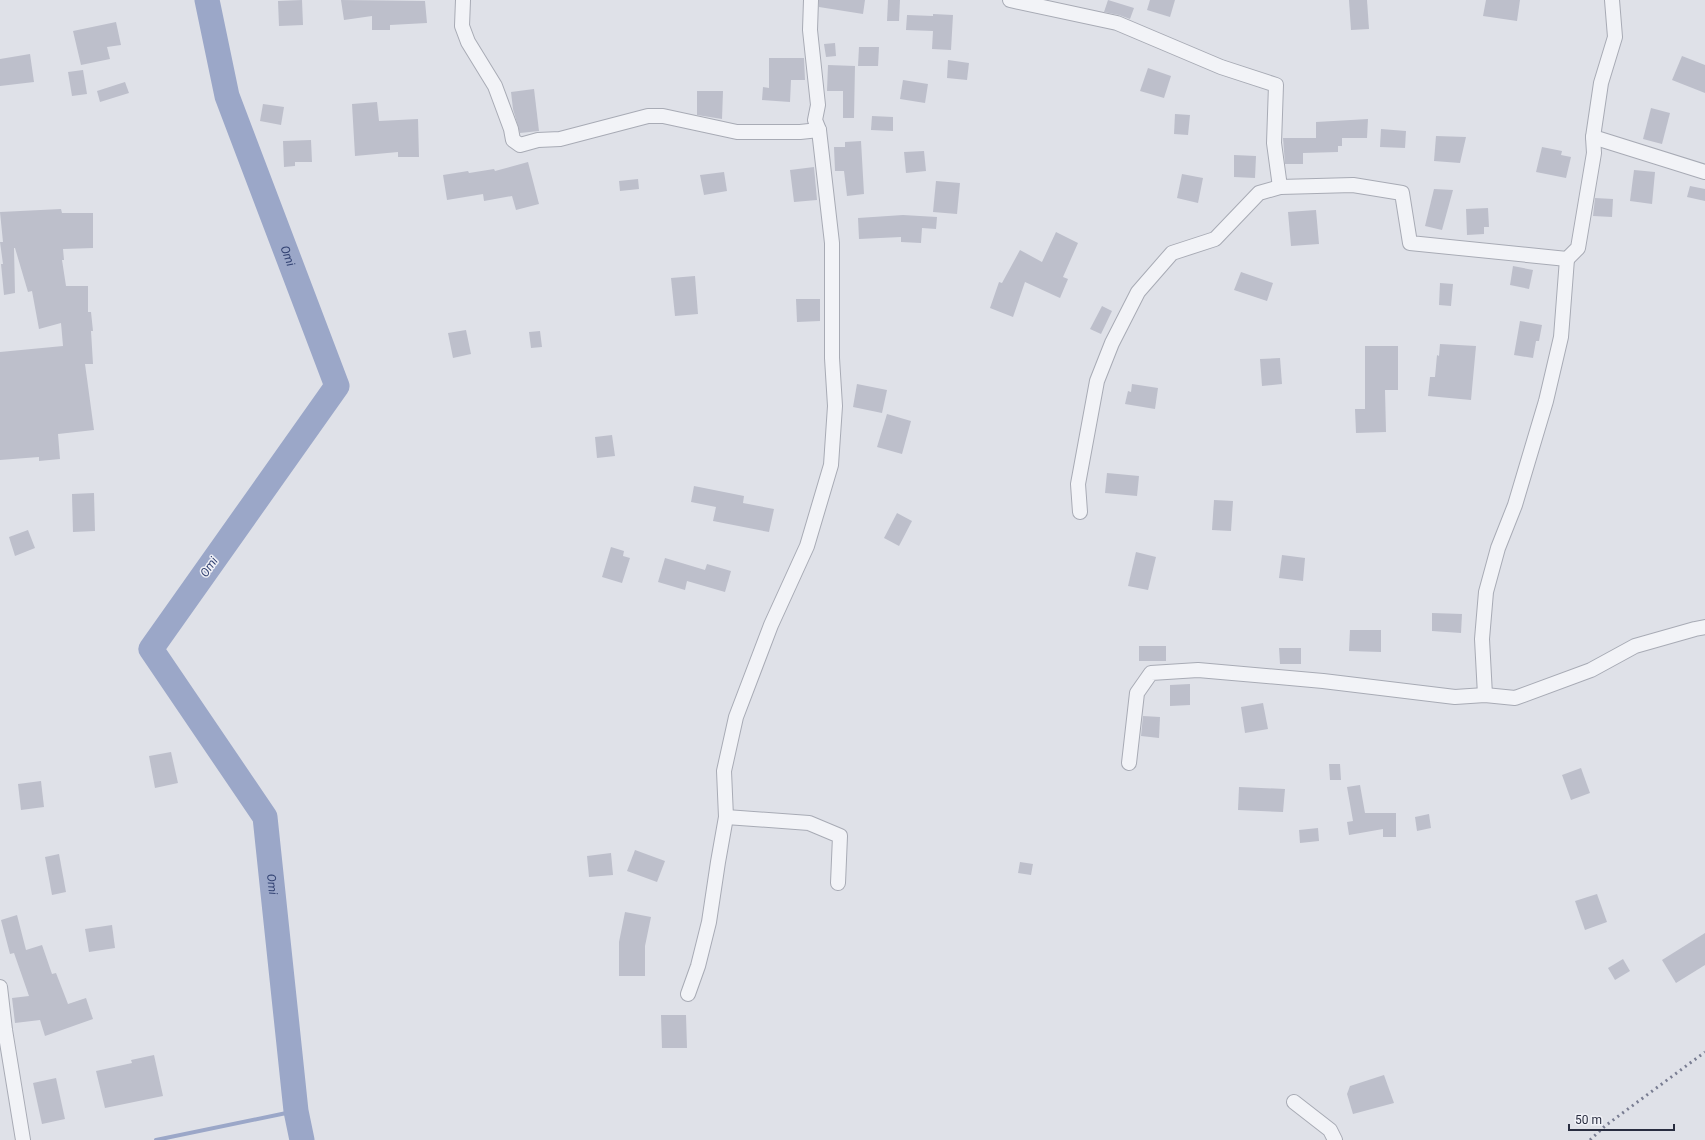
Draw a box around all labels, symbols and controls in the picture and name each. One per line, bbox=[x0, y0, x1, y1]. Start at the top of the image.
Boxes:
water label: Omi bbox=[277, 243, 298, 268]
water label: Omi bbox=[197, 554, 221, 580]
water label: Omi bbox=[264, 873, 280, 896]
scale bar bbox=[1569, 1106, 1674, 1132]
text: 50 m bbox=[1575, 1113, 1602, 1127]

